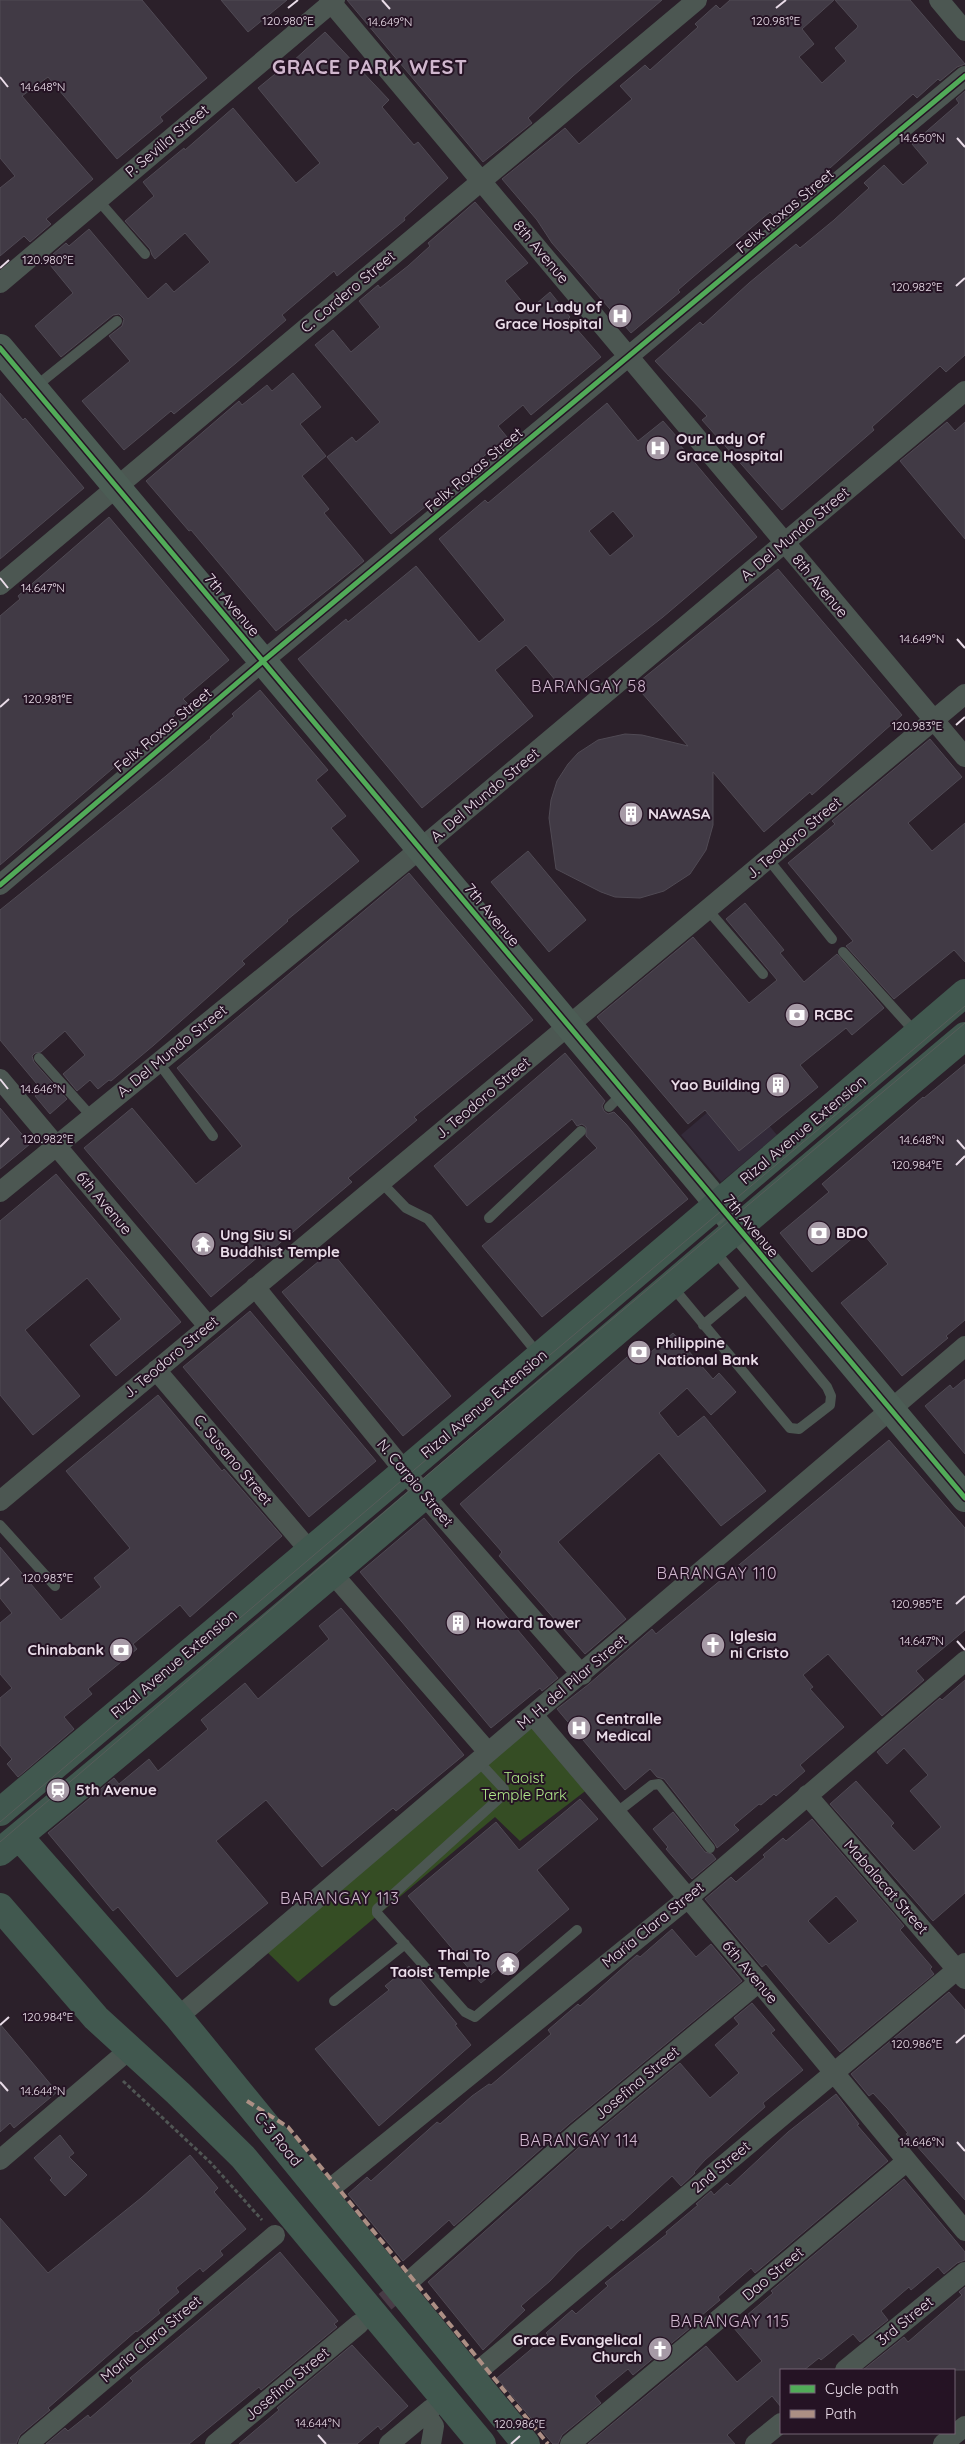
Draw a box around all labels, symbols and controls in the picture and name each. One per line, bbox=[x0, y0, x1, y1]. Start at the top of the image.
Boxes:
text: 120.980°E bbox=[262, 13, 314, 28]
text: 120.981°E bbox=[752, 13, 801, 28]
text: 14.649°N bbox=[368, 14, 412, 29]
district label: GRACE PARK WEST bbox=[272, 54, 468, 79]
text: 14.648°N bbox=[21, 79, 65, 94]
street label: P. Sevilla Street bbox=[121, 100, 212, 181]
text: 14.650°N bbox=[899, 130, 945, 145]
street label: Felix Roxas Street bbox=[732, 164, 838, 257]
street label: 8th Avenue bbox=[509, 216, 573, 287]
street label: C. Cordero Street bbox=[296, 246, 399, 337]
text: 120.980°E bbox=[22, 252, 74, 267]
text: 120.982°E bbox=[891, 279, 943, 294]
place label: Our Lady of Grace Hospital bbox=[495, 297, 602, 333]
hospital icon: Our Lady of Grace Hospital bbox=[607, 303, 633, 329]
street label: Felix Roxas Street bbox=[421, 423, 527, 516]
place label: Our Lady Of Grace Hospital bbox=[676, 429, 783, 465]
hospital icon: Our Lady Of Grace Hospital bbox=[645, 435, 671, 461]
street label: A. Del Mundo Street bbox=[736, 483, 853, 585]
street label: 8th Avenue bbox=[788, 550, 852, 621]
street label: 7th Avenue bbox=[200, 569, 264, 640]
text: 14.647°N bbox=[21, 580, 65, 595]
text: 14.649°N bbox=[900, 631, 944, 646]
district label: BARANGAY 58 bbox=[531, 676, 647, 696]
street label: Felix Roxas Street bbox=[110, 683, 216, 776]
text: 120.981°E bbox=[24, 691, 73, 706]
text: 120.983°E bbox=[892, 718, 943, 733]
street label: A. Del Mundo Street bbox=[426, 744, 543, 846]
street label: J. Teodoro Street bbox=[742, 792, 845, 883]
building icon: NAWASA bbox=[618, 801, 644, 827]
place label: NAWASA bbox=[648, 804, 711, 823]
street label: 7th Avenue bbox=[460, 879, 524, 950]
street label: A. Del Mundo Street bbox=[113, 1000, 231, 1101]
bank icon: RCBC bbox=[784, 1002, 810, 1028]
place label: RCBC bbox=[814, 1005, 853, 1024]
street label: J. Teodoro Street bbox=[431, 1052, 534, 1143]
street label: Rizal Avenue Extension bbox=[736, 1071, 870, 1188]
building icon: Yao Building bbox=[765, 1072, 791, 1098]
place label: Yao Building bbox=[671, 1075, 760, 1094]
text: 14.646°N bbox=[21, 1081, 65, 1096]
text: 120.982°E bbox=[22, 1131, 74, 1146]
text: 14.648°N bbox=[900, 1132, 944, 1147]
text: 120.984°E bbox=[892, 1157, 943, 1172]
street label: 6th Avenue bbox=[72, 1167, 136, 1238]
street label: 7th Avenue bbox=[719, 1190, 783, 1261]
bank icon: BDO bbox=[806, 1220, 832, 1246]
place label: BDO bbox=[836, 1223, 868, 1242]
place label: Ung Siu Si Buddhist Temple bbox=[220, 1225, 340, 1261]
temple icon: Ung Siu Si Buddhist Temple bbox=[190, 1231, 216, 1257]
street label: J. Teodoro Street bbox=[119, 1311, 222, 1402]
place label: Philippine National Bank bbox=[656, 1333, 759, 1369]
bank icon: Philippine National Bank bbox=[626, 1339, 652, 1365]
street label: Rizal Avenue Extension bbox=[417, 1345, 551, 1462]
street label: C. Susano Street bbox=[190, 1410, 277, 1509]
street label: N. Carpio Street bbox=[373, 1435, 458, 1530]
district label: BARANGAY 110 bbox=[657, 1563, 777, 1583]
text: 120.983°E bbox=[23, 1570, 74, 1585]
text: 120.985°E bbox=[892, 1596, 943, 1611]
street label: Rizal Avenue Extension bbox=[107, 1605, 241, 1722]
building icon: Howard Tower bbox=[445, 1610, 471, 1636]
place label: Howard Tower bbox=[476, 1613, 581, 1632]
place label: Iglesia ni Cristo bbox=[730, 1626, 789, 1662]
street label: M. H. del Pilar Street bbox=[513, 1630, 630, 1733]
church icon: Iglesia ni Cristo bbox=[700, 1632, 726, 1658]
text: 14.647°N bbox=[900, 1633, 944, 1648]
bank icon: Chinabank bbox=[108, 1637, 134, 1663]
place label: Chinabank bbox=[28, 1640, 104, 1659]
place label: Centralle Medical bbox=[596, 1709, 662, 1745]
hospital icon: Centralle Medical bbox=[566, 1715, 592, 1741]
park label: Taoist Temple Park bbox=[481, 1768, 567, 1804]
station icon: 5th Avenue bbox=[45, 1777, 71, 1803]
place label: 5th Avenue bbox=[76, 1780, 157, 1799]
street label: Mabalacat Street bbox=[840, 1835, 933, 1938]
street label: Maria Clara Street bbox=[598, 1878, 708, 1972]
district label: BARANGAY 113 bbox=[280, 1888, 400, 1908]
street label: 6th Avenue bbox=[718, 1936, 782, 2007]
place label: Thai To Taoist Temple bbox=[390, 1945, 490, 1981]
temple icon: Thai To Taoist Temple bbox=[495, 1951, 521, 1977]
text: 120.984°E bbox=[23, 2009, 74, 2024]
text: 120.986°E bbox=[892, 2036, 943, 2051]
street label: Josefina Street bbox=[591, 2042, 683, 2124]
text: 14.644°N bbox=[21, 2083, 65, 2098]
street label: C-3 Road bbox=[251, 2108, 306, 2170]
district label: BARANGAY 114 bbox=[519, 2130, 639, 2150]
text: 14.646°N bbox=[900, 2134, 944, 2149]
street label: 2nd Street bbox=[687, 2136, 754, 2197]
street label: Dao Street bbox=[738, 2243, 807, 2305]
street label: Maria Clara Street bbox=[96, 2291, 205, 2386]
street label: 3rd Street bbox=[872, 2292, 937, 2349]
district label: BARANGAY 115 bbox=[670, 2311, 790, 2331]
place label: Grace Evangelical Church bbox=[513, 2330, 642, 2366]
church icon: Grace Evangelical Church bbox=[647, 2336, 673, 2362]
street label: Josefina Street bbox=[241, 2343, 333, 2425]
legend bbox=[780, 2369, 955, 2434]
text: Cycle path bbox=[825, 2379, 899, 2398]
text: Path bbox=[825, 2404, 857, 2423]
text: 14.644°N bbox=[296, 2415, 340, 2430]
text: 120.986°E bbox=[495, 2416, 546, 2431]

